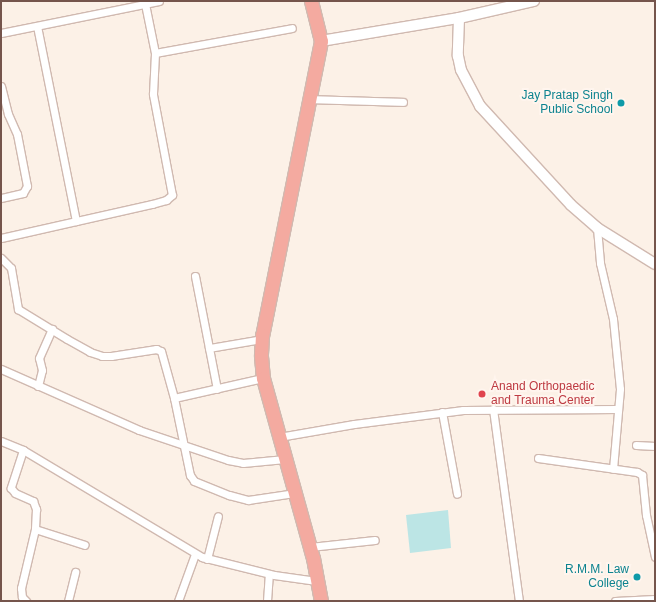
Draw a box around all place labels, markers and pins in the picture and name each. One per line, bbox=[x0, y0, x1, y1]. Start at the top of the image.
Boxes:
place label: Jay Pratap Singh Public School bbox=[522, 89, 613, 117]
marker: Jay Pratap Singh Public School bbox=[616, 98, 626, 108]
place label: Anand Orthopaedic and Trauma Center bbox=[491, 380, 595, 408]
marker: Anand Orthopaedic and Trauma Center bbox=[476, 388, 488, 400]
place label: R.M.M. Law College bbox=[565, 563, 629, 591]
marker: R.M.M. Law College bbox=[632, 572, 642, 582]

